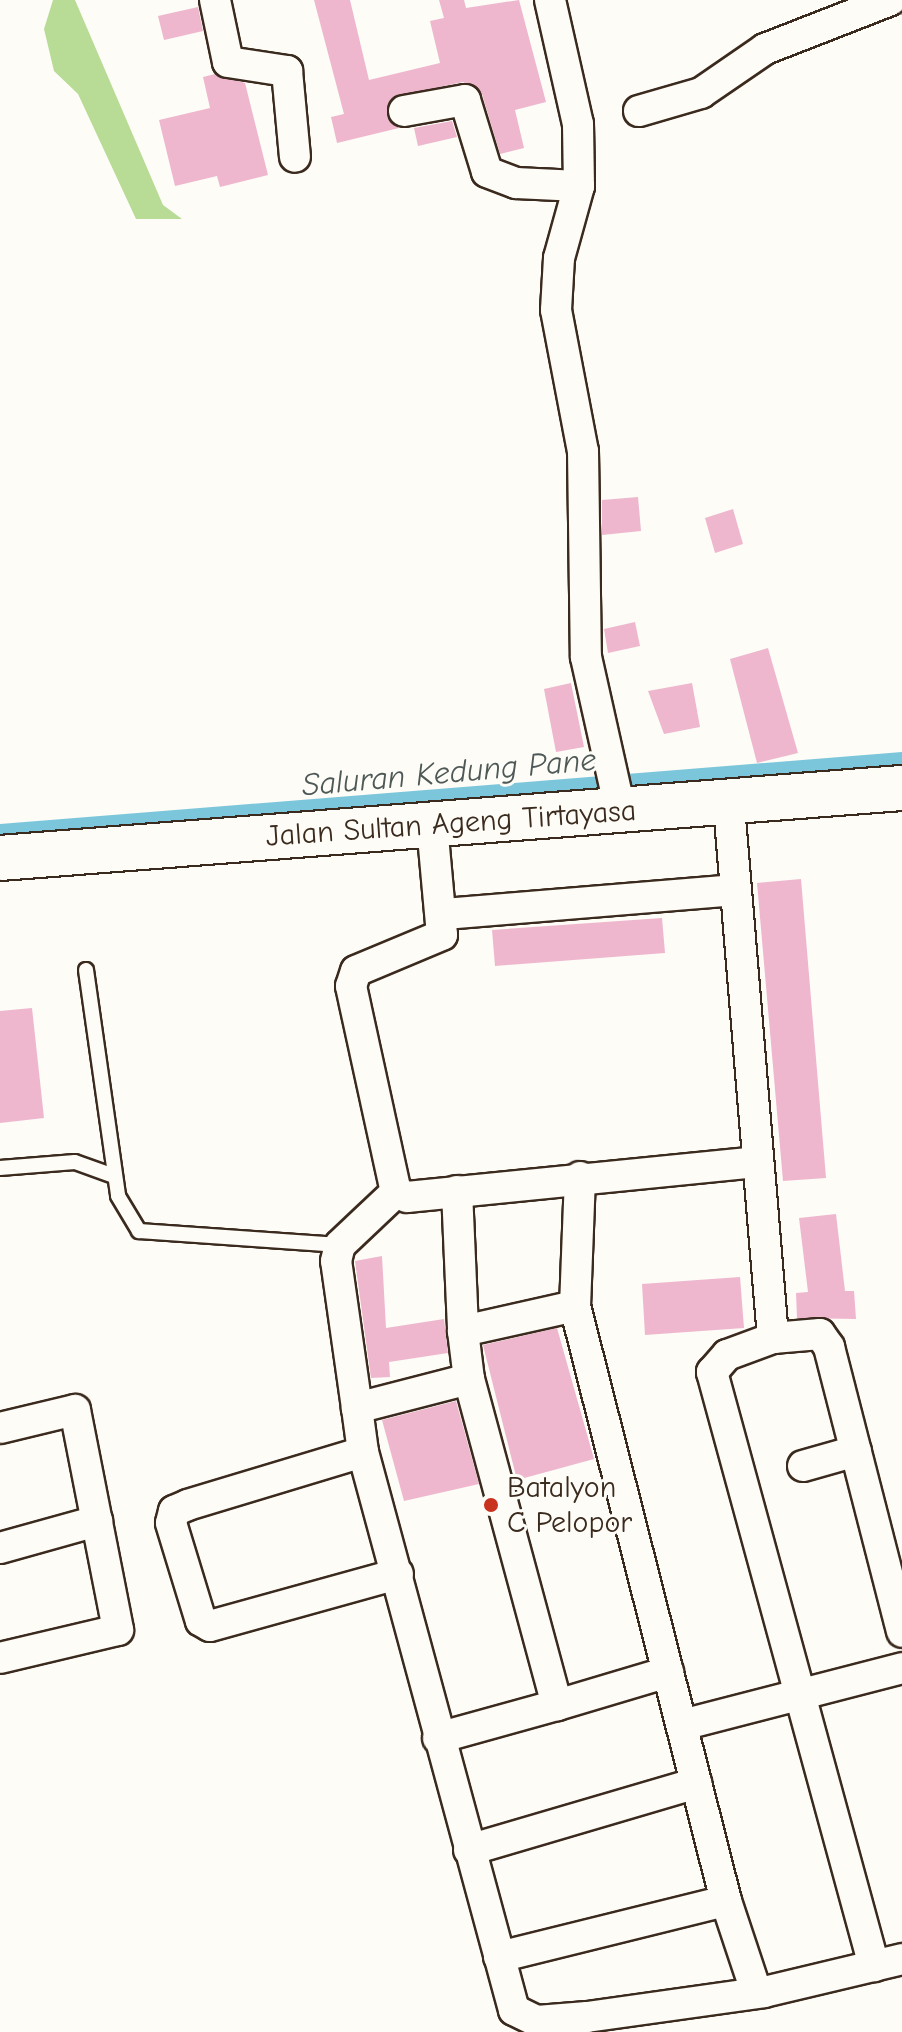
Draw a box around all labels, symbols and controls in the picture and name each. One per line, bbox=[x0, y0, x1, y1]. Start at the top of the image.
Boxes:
water label: Saluran Kedung Pane bbox=[300, 741, 598, 805]
street label: Jalan Sultan Ageng Tirtayasa bbox=[265, 793, 637, 855]
place label: Batalyon C Pelopor bbox=[507, 1470, 632, 1540]
marker: Batalyon C Pelopor bbox=[482, 1496, 500, 1514]

